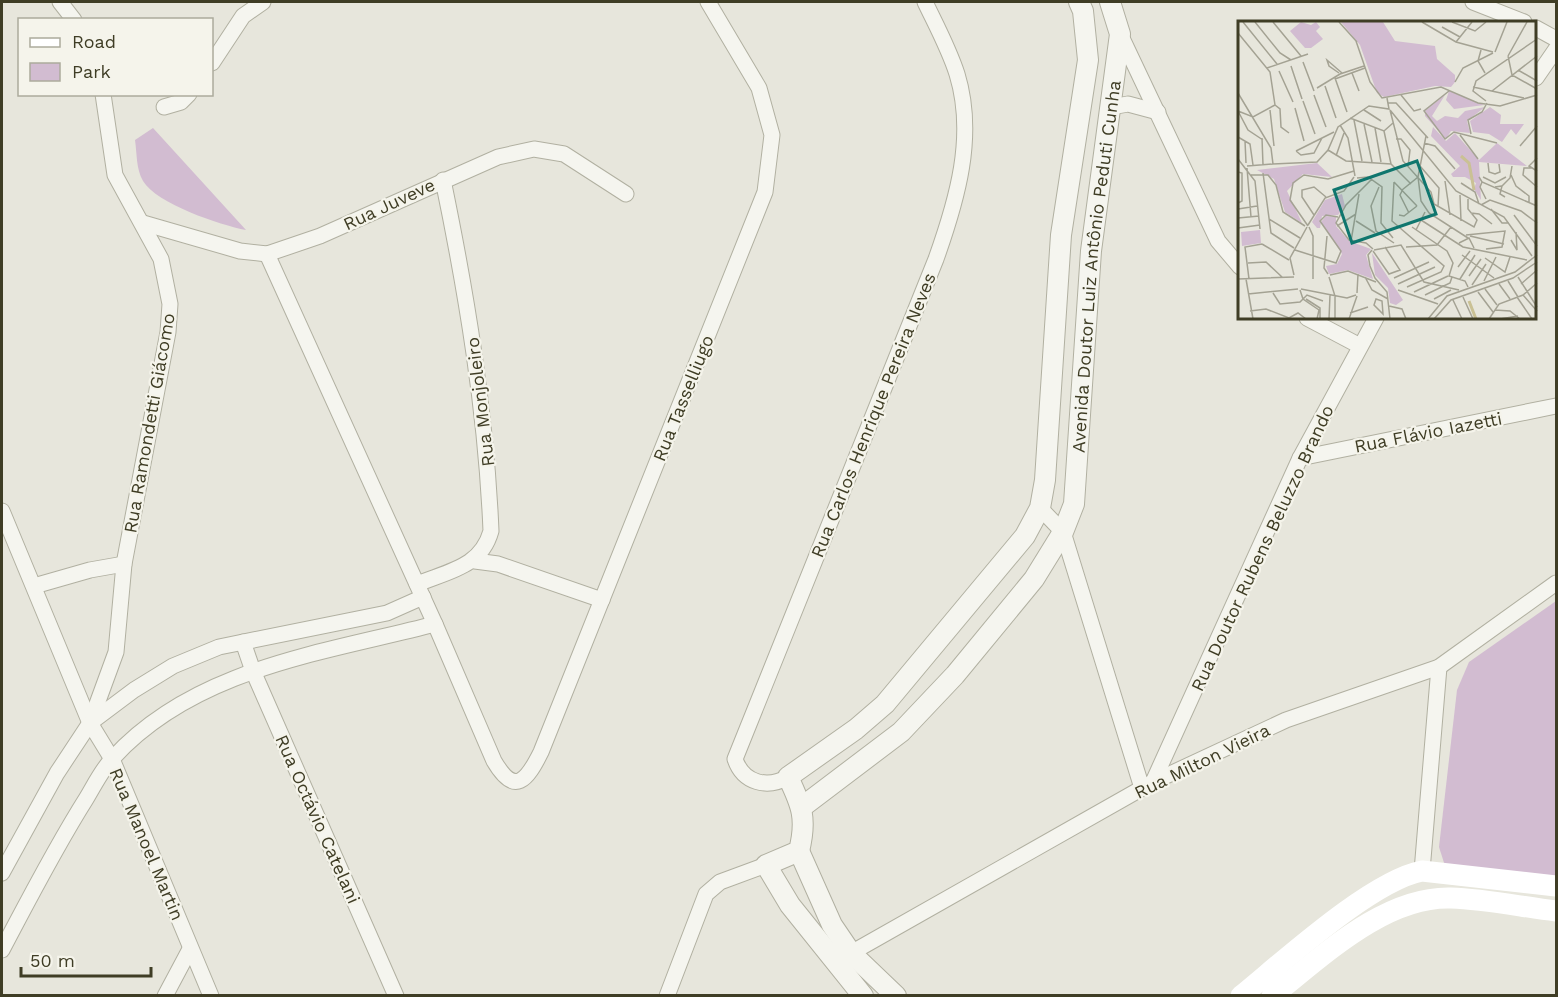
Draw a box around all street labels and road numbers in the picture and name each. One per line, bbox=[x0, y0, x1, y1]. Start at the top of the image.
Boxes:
street label: Avenida Doutor Luiz Antônio Peduti Cunha bbox=[1067, 79, 1124, 453]
street label: Rua Juveve bbox=[340, 174, 438, 234]
street label: Rua Carlos Henrique Pereira Neves bbox=[806, 270, 940, 560]
street label: Rua Ramondetti Giácomo bbox=[119, 311, 179, 535]
street label: Rua Tasselliugo bbox=[648, 332, 718, 464]
street label: Rua Monjoleiro bbox=[462, 336, 498, 468]
street label: Rua Doutor Rubens Beluzzo Brando bbox=[1186, 402, 1338, 694]
street label: Rua Flávio Iazetti bbox=[1352, 407, 1504, 457]
street label: Rua Milton Vieira bbox=[1131, 719, 1273, 803]
street label: Rua Octávio Catelani bbox=[271, 731, 365, 907]
street label: Rua Manoel Martin bbox=[105, 765, 189, 923]

